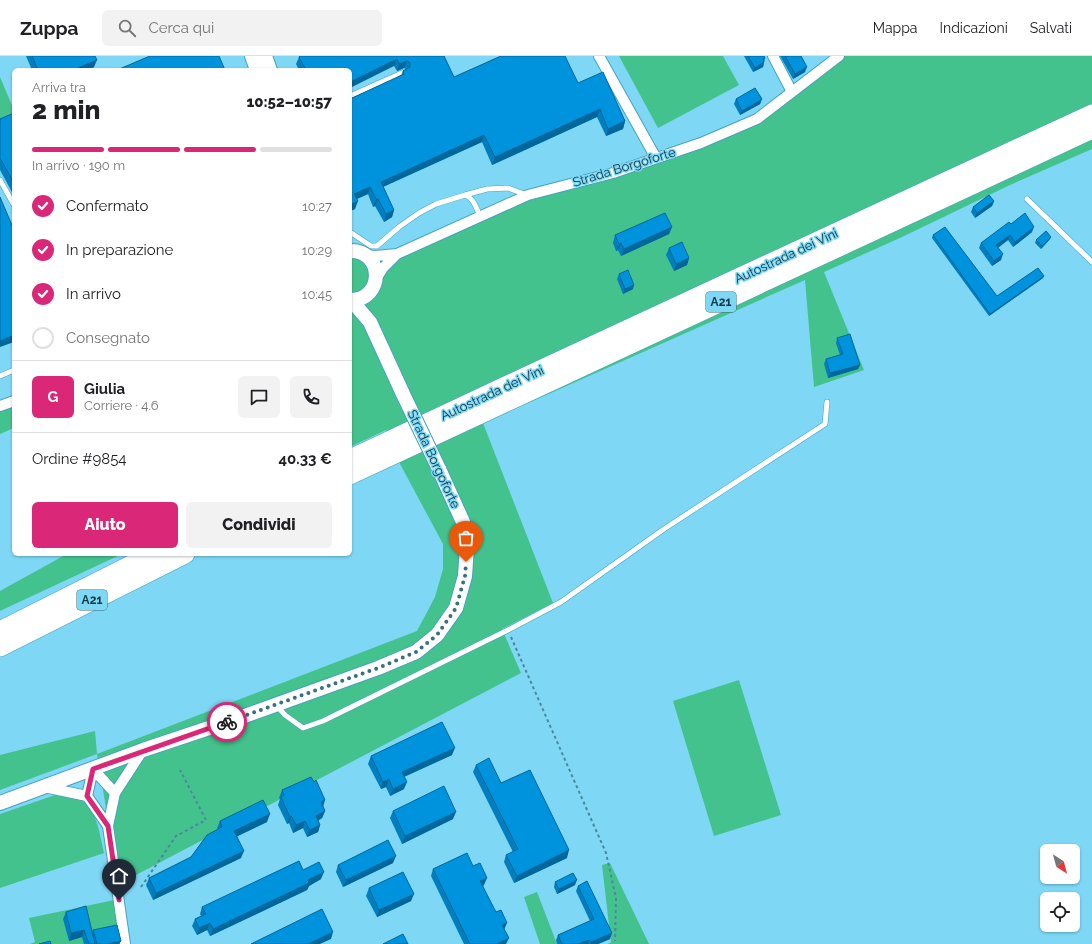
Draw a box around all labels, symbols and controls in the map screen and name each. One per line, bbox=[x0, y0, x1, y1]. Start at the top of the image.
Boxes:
search box bbox=[102, 10, 382, 46]
text: Zuppa bbox=[20, 17, 78, 39]
icon: search bbox=[116, 17, 138, 39]
text: Cerca qui bbox=[148, 19, 214, 37]
text: Mappa bbox=[873, 20, 918, 36]
text: Indicazioni bbox=[940, 20, 1008, 36]
text: Salvati bbox=[1030, 20, 1072, 36]
text: Arriva tra bbox=[32, 80, 86, 95]
text: 10:52–10:57 bbox=[247, 93, 332, 111]
text: 2 min bbox=[32, 95, 100, 125]
street label: Strada Borgoforte bbox=[571, 144, 678, 190]
text: In arrivo · 190 m bbox=[32, 158, 125, 173]
icon: check bbox=[32, 195, 54, 217]
text: Confermato bbox=[66, 197, 148, 215]
text: 10:27 bbox=[302, 199, 332, 214]
street label: Autostrada dei Vini bbox=[732, 225, 840, 287]
icon: check bbox=[32, 239, 54, 261]
text: In preparazione bbox=[66, 241, 173, 259]
text: 10:29 bbox=[302, 243, 332, 258]
icon: check bbox=[32, 283, 54, 305]
text: In arrivo bbox=[66, 285, 121, 303]
text: 10:45 bbox=[302, 287, 332, 302]
road number: A21 bbox=[706, 292, 736, 312]
text: Consegnato bbox=[66, 329, 150, 347]
street label: Autostrada dei Vini bbox=[438, 362, 546, 424]
button: chat bbox=[238, 376, 280, 418]
button: phone bbox=[290, 376, 332, 418]
text: Giulia bbox=[84, 380, 125, 398]
text: G bbox=[48, 388, 58, 406]
text: Corriere · 4.6 bbox=[84, 398, 159, 413]
street label: Strada Borgoforte bbox=[405, 407, 464, 511]
text: Ordine #9854 bbox=[32, 450, 127, 468]
text: 40.33 € bbox=[279, 450, 332, 468]
button: Aiuto bbox=[32, 502, 178, 548]
button: Condividi bbox=[186, 502, 332, 548]
pin bbox=[449, 521, 483, 562]
icon: bag bbox=[455, 527, 477, 549]
road number: A21 bbox=[77, 590, 107, 610]
courier bbox=[207, 702, 247, 742]
icon: bike bbox=[216, 711, 238, 733]
north arrow bbox=[1040, 844, 1080, 884]
map controls bbox=[1040, 844, 1080, 932]
pin bbox=[102, 859, 136, 900]
icon: home bbox=[108, 865, 130, 887]
button: locate bbox=[1040, 892, 1080, 932]

